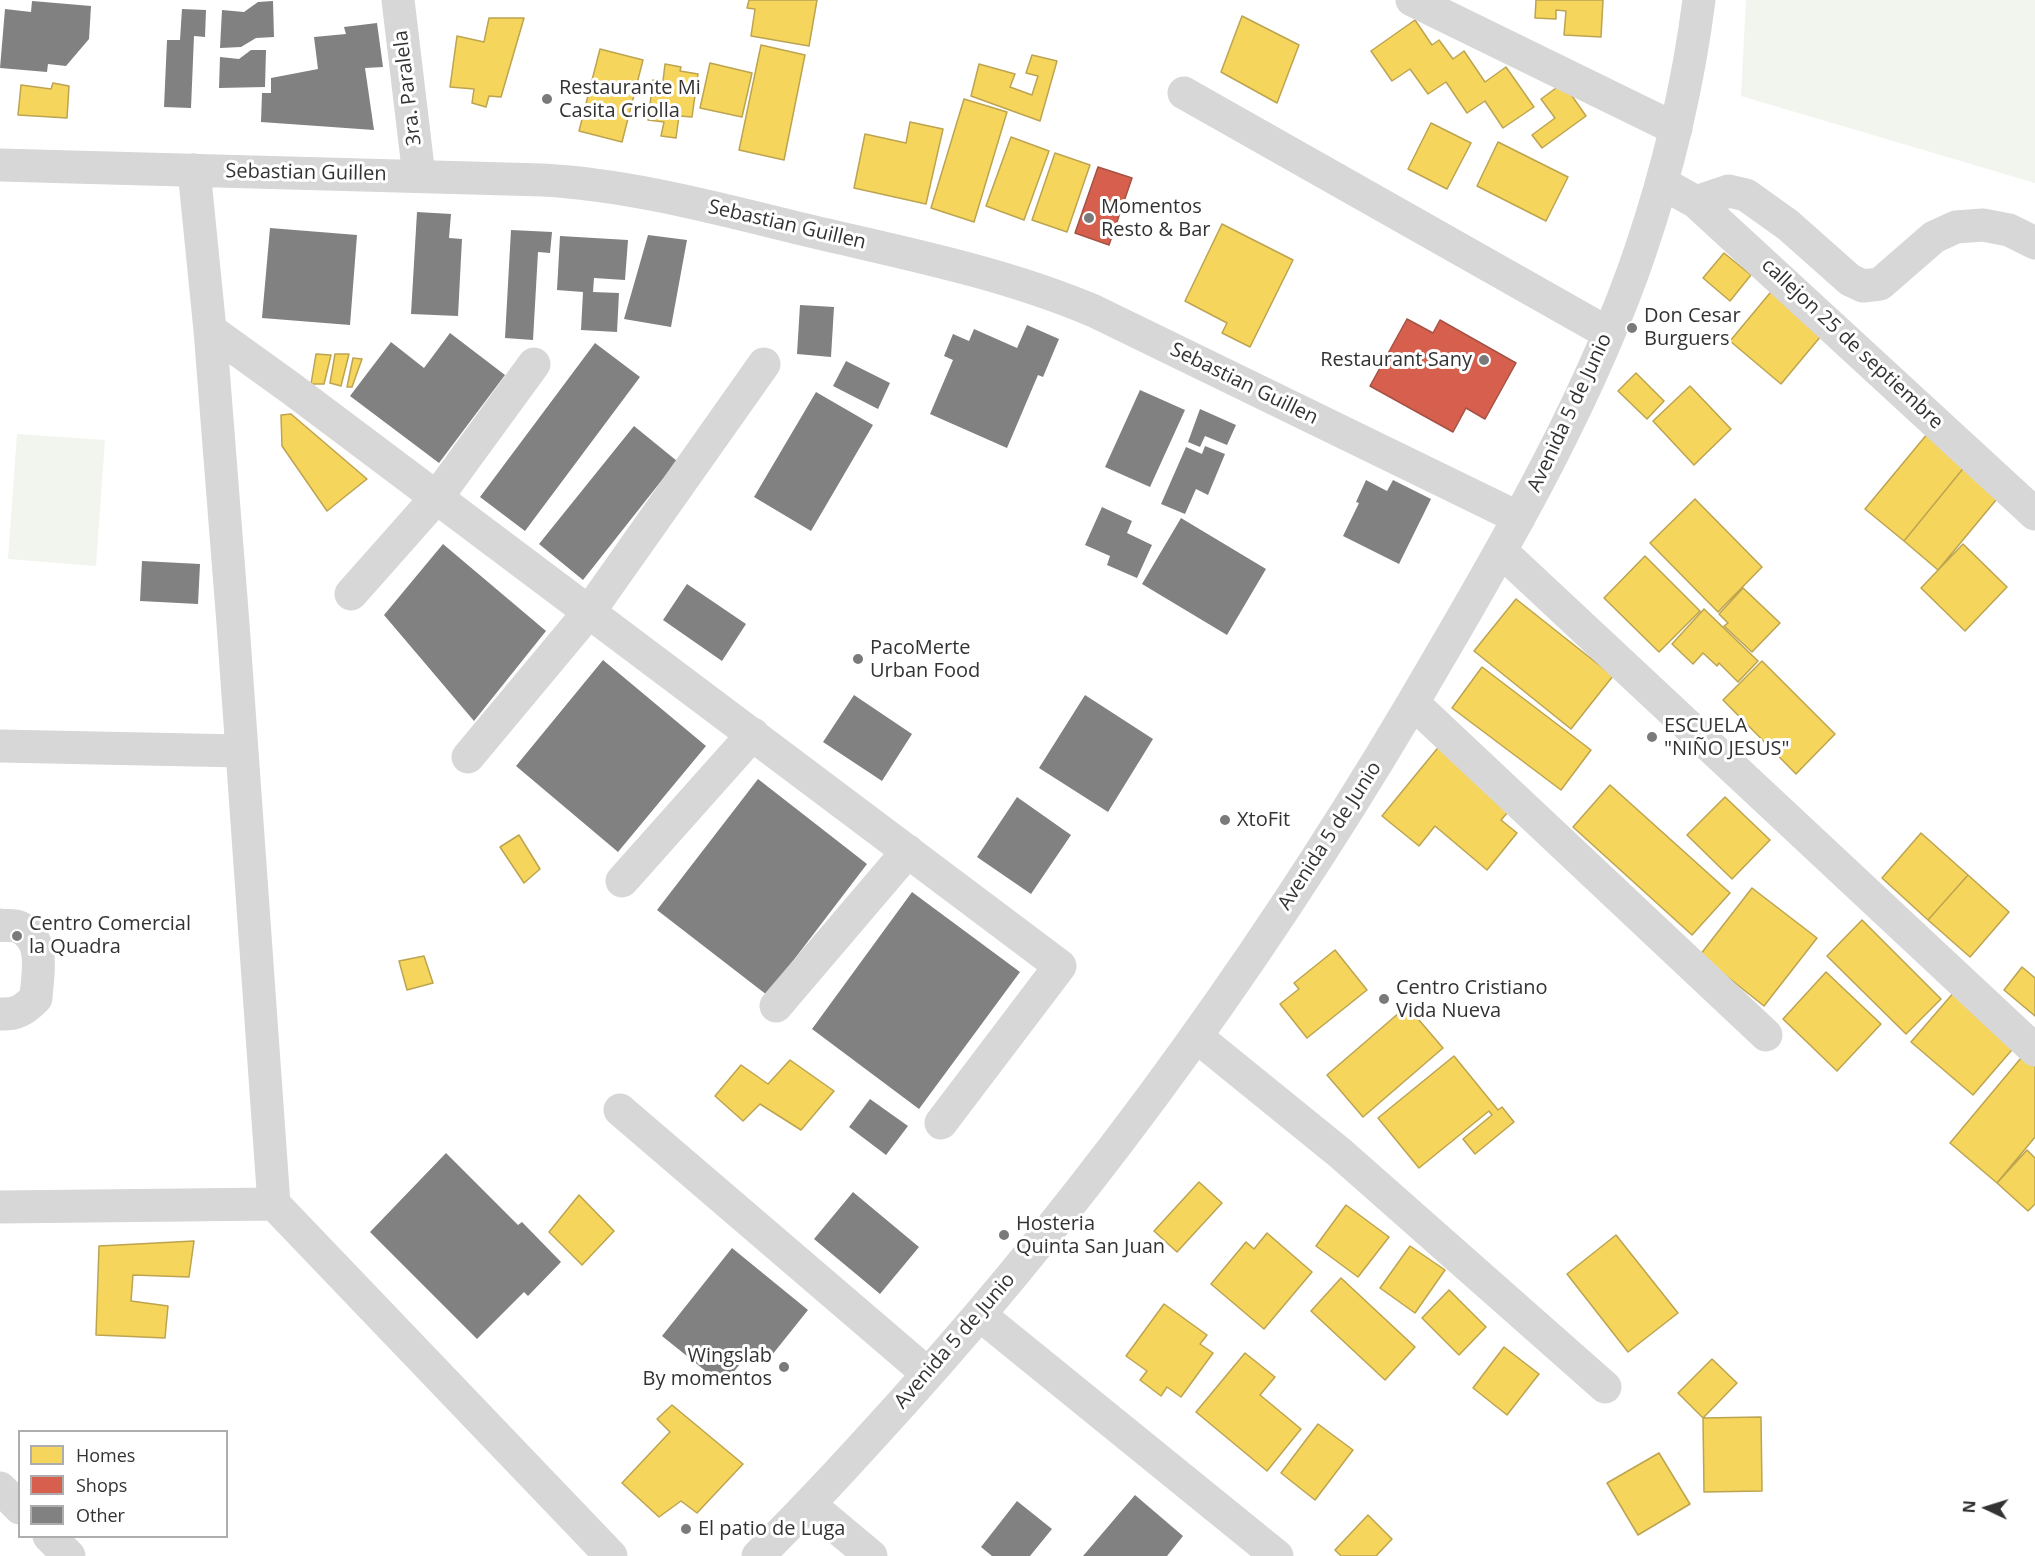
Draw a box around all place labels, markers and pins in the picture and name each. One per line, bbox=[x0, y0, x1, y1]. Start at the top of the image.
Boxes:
place label: Restaurante Mi Casita Criolla bbox=[559, 76, 701, 123]
marker: Restaurante Mi Casita Criolla bbox=[540, 92, 554, 106]
place label: Momentos Resto & Bar bbox=[1101, 195, 1210, 242]
marker: Momentos Resto & Bar bbox=[1082, 211, 1096, 225]
place label: Don Cesar Burguers bbox=[1644, 304, 1741, 351]
marker: Don Cesar Burguers bbox=[1625, 321, 1639, 335]
place label: Restaurant Sany bbox=[1320, 348, 1472, 372]
marker: Restaurant Sany bbox=[1477, 353, 1491, 367]
place label: PacoMerte Urban Food bbox=[870, 636, 980, 683]
marker: PacoMerte Urban Food bbox=[851, 652, 865, 666]
place label: ESCUELA "NIÑO JESUS" bbox=[1664, 714, 1789, 761]
marker: ESCUELA "NIÑO JESUS" bbox=[1645, 730, 1659, 744]
place label: XtoFit bbox=[1237, 808, 1290, 832]
marker: XtoFit bbox=[1218, 813, 1232, 827]
place label: Centro Comercial la Quadra bbox=[29, 912, 191, 959]
marker: Centro Comercial la Quadra bbox=[10, 929, 24, 943]
place label: Centro Cristiano Vida Nueva bbox=[1396, 976, 1548, 1023]
marker: Centro Cristiano Vida Nueva bbox=[1377, 992, 1391, 1006]
place label: Hosteria Quinta San Juan bbox=[1016, 1212, 1165, 1259]
marker: Hosteria Quinta San Juan bbox=[997, 1228, 1011, 1242]
place label: Wingslab By momentos bbox=[643, 1344, 772, 1391]
marker: Wingslab By momentos bbox=[777, 1360, 791, 1374]
place label: El patio de Luga bbox=[698, 1517, 845, 1541]
marker: El patio de Luga bbox=[679, 1522, 693, 1536]

